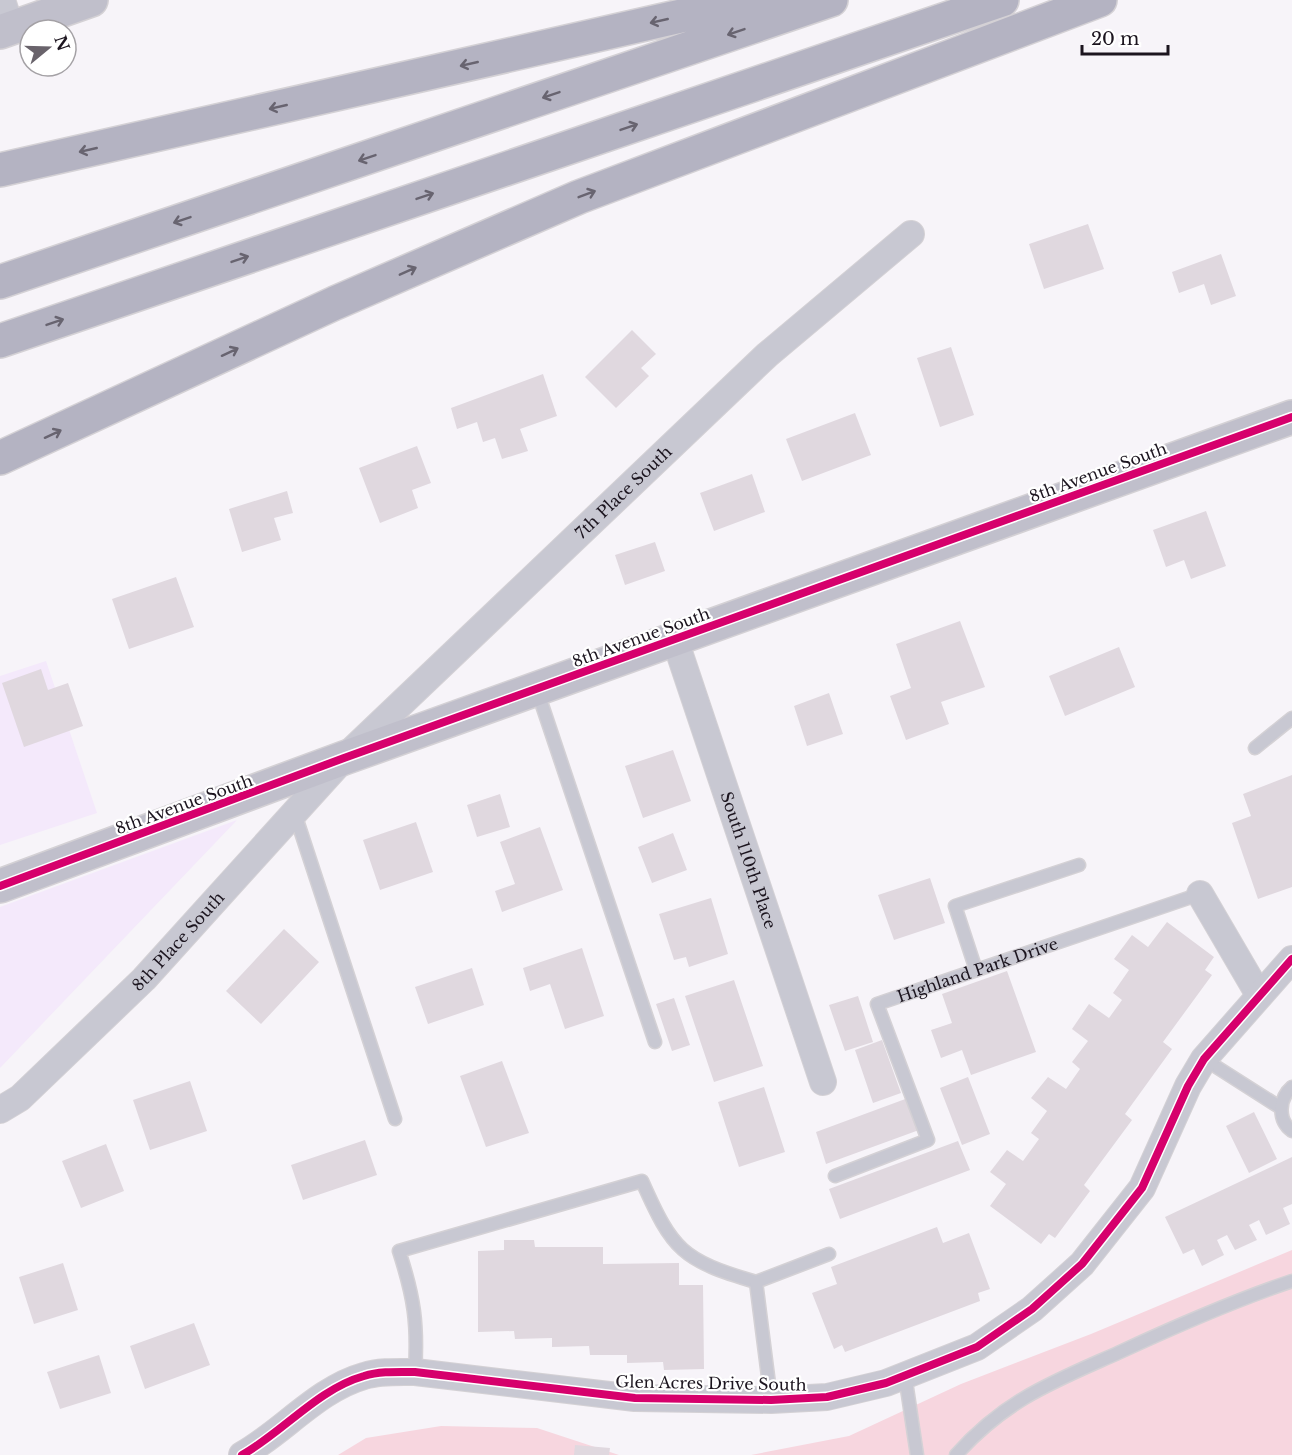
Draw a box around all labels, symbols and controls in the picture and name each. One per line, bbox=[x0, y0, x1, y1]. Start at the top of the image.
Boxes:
one-way arrow bbox=[649, 15, 668, 27]
north arrow bbox=[18, 18, 78, 78]
scale bar bbox=[1082, 18, 1168, 56]
one-way arrow bbox=[727, 28, 746, 39]
text: 20 m bbox=[1091, 28, 1139, 50]
text: N bbox=[50, 33, 74, 53]
one-way arrow bbox=[459, 59, 479, 70]
one-way arrow bbox=[542, 90, 561, 101]
one-way arrow bbox=[269, 102, 288, 114]
one-way arrow bbox=[619, 120, 638, 131]
one-way arrow bbox=[79, 145, 98, 157]
one-way arrow bbox=[358, 153, 377, 164]
one-way arrow bbox=[577, 188, 595, 199]
one-way arrow bbox=[415, 190, 434, 201]
one-way arrow bbox=[173, 216, 192, 227]
one-way arrow bbox=[230, 253, 249, 264]
one-way arrow bbox=[398, 265, 416, 277]
one-way arrow bbox=[45, 316, 64, 327]
one-way arrow bbox=[221, 345, 239, 357]
one-way arrow bbox=[44, 427, 62, 439]
street label: 8th Avenue South bbox=[1027, 438, 1169, 506]
street label: 7th Place South bbox=[571, 441, 676, 543]
street label: 8th Avenue South bbox=[570, 603, 712, 671]
street label: 8th Avenue South bbox=[113, 770, 255, 838]
street label: South 110th Place bbox=[716, 789, 781, 931]
street label: 8th Place South bbox=[128, 887, 228, 995]
street label: Highland Park Drive bbox=[894, 933, 1060, 1006]
street label: Glen Acres Drive South bbox=[615, 1371, 807, 1395]

